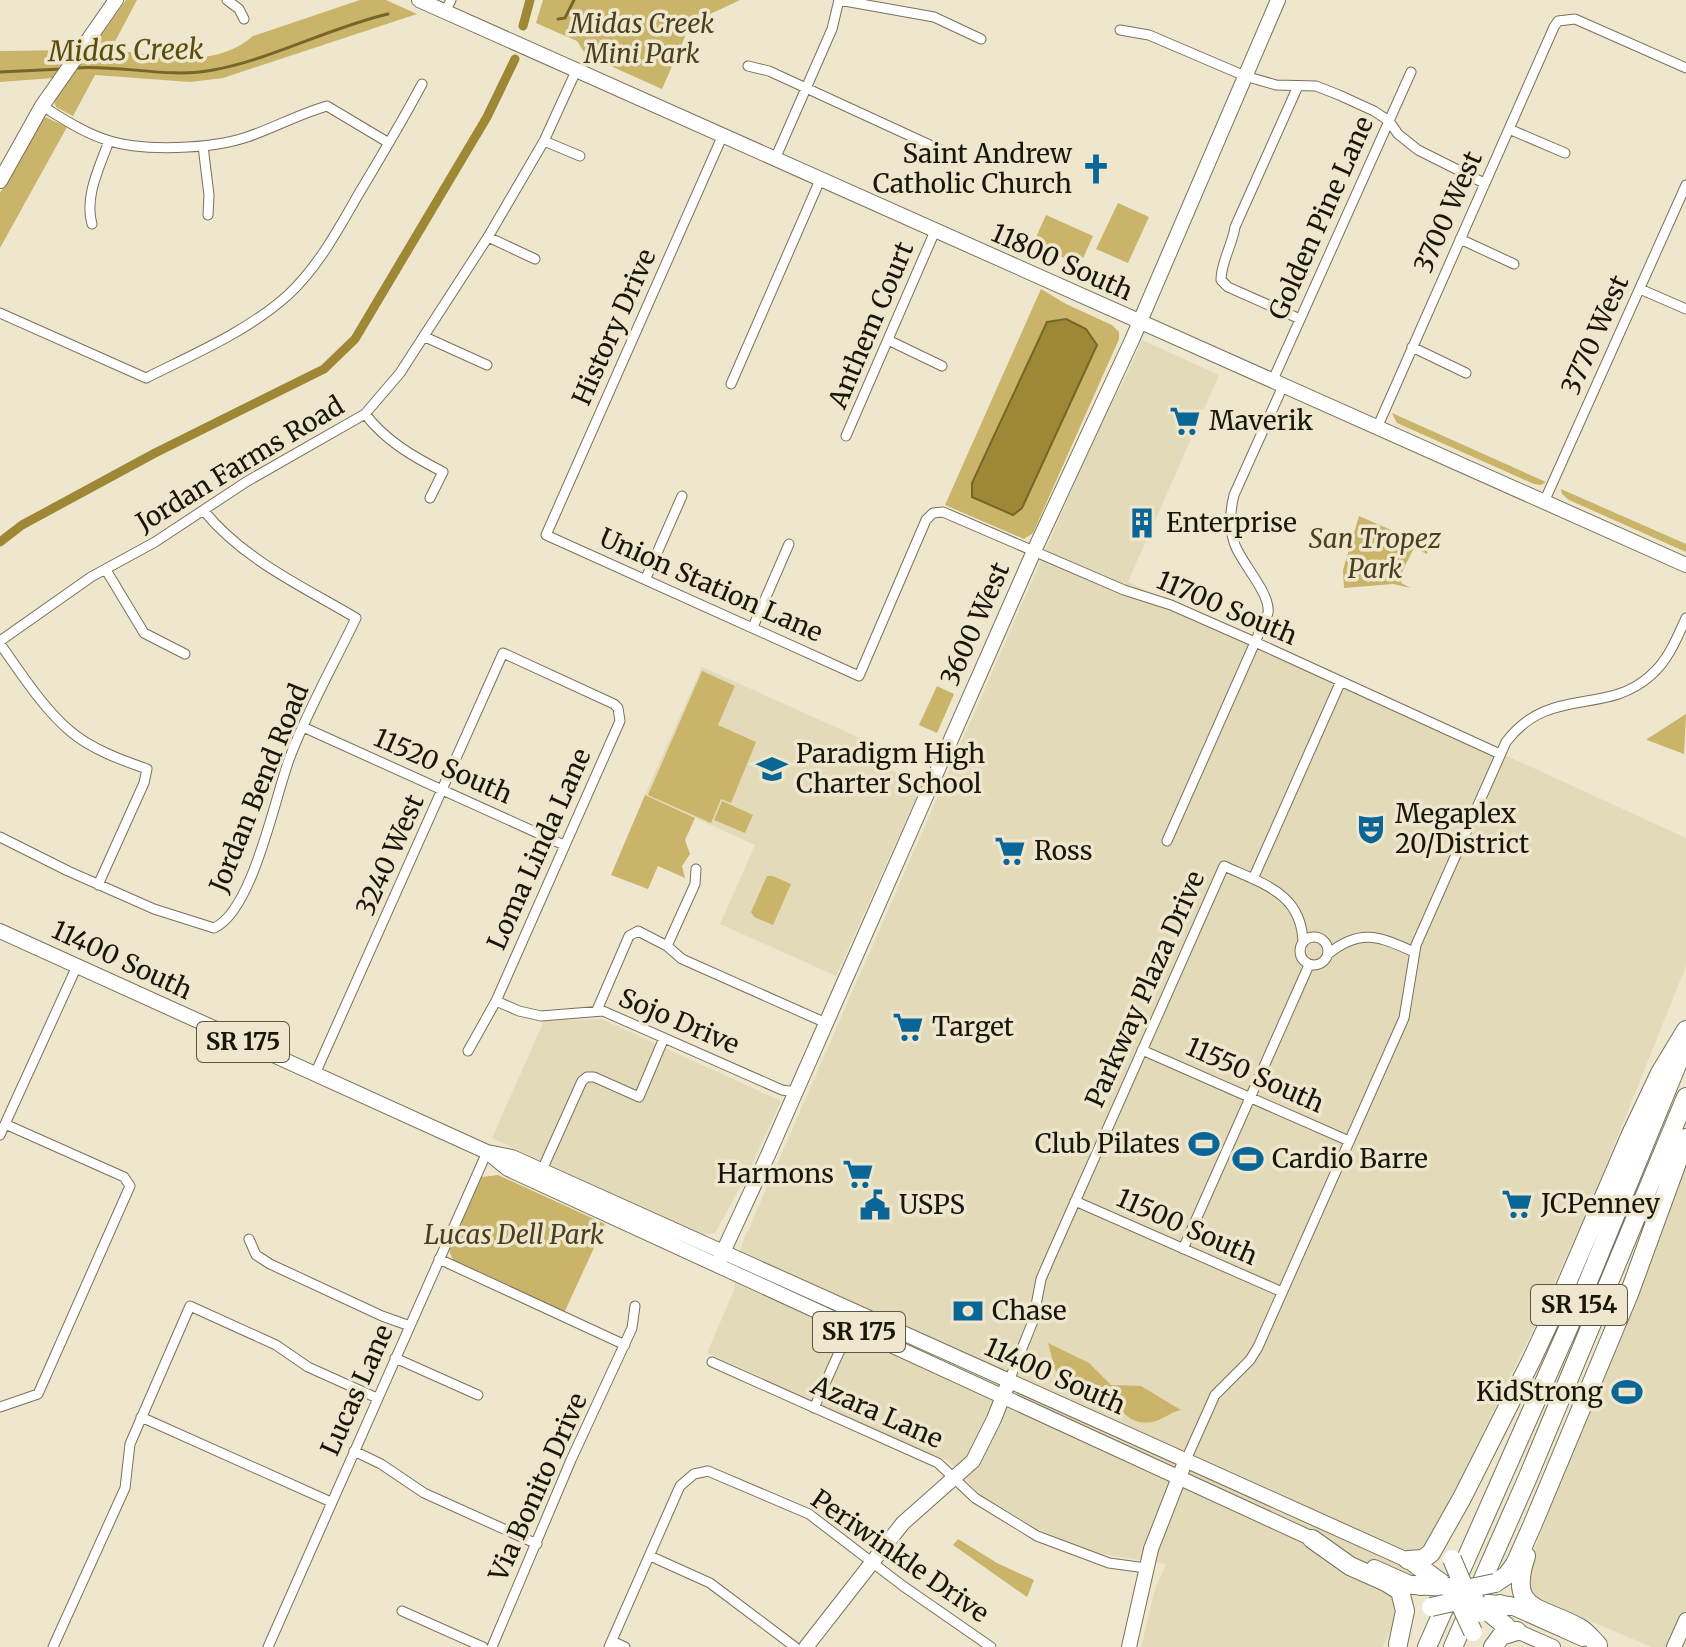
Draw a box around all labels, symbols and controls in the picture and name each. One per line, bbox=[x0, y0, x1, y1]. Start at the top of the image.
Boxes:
park label: Midas Creek Mini Park bbox=[569, 7, 714, 70]
water label: Midas Creek bbox=[47, 31, 204, 69]
street label: Golden Pine Lane bbox=[1261, 111, 1380, 325]
place label: Saint Andrew Catholic Church bbox=[873, 137, 1073, 200]
street label: 3700 West bbox=[1406, 146, 1489, 278]
church icon: Saint Andrew Catholic Church bbox=[1079, 152, 1113, 186]
street label: 11800 South bbox=[986, 216, 1138, 307]
street label: Anthem Court bbox=[820, 237, 920, 414]
street label: History Drive bbox=[564, 244, 663, 410]
street label: 3770 West bbox=[1554, 270, 1635, 400]
street label: Jordan Farms Road bbox=[129, 388, 350, 539]
supermarket icon: Maverik bbox=[1168, 404, 1202, 438]
place label: Maverik bbox=[1209, 404, 1314, 437]
building icon: Enterprise bbox=[1125, 506, 1159, 540]
place label: Enterprise bbox=[1166, 506, 1297, 539]
street label: Union Station Lane bbox=[594, 520, 828, 649]
park label: San Tropez Park bbox=[1309, 522, 1442, 585]
street label: 3600 West bbox=[933, 557, 1016, 691]
street label: 11700 South bbox=[1152, 563, 1302, 652]
street label: Jordan Bend Road bbox=[201, 678, 316, 898]
street label: 11520 South bbox=[369, 720, 517, 811]
place label: Paradigm High Charter School bbox=[796, 737, 985, 800]
street label: Loma Linda Lane bbox=[479, 743, 598, 955]
school or university icon: Paradigm High Charter School bbox=[755, 752, 789, 786]
street label: 3240 West bbox=[348, 789, 431, 920]
place label: Megaplex 20/District bbox=[1395, 797, 1529, 860]
theatre icon: Megaplex 20/District bbox=[1354, 812, 1388, 846]
supermarket icon: Ross bbox=[993, 834, 1027, 868]
place label: Ross bbox=[1034, 834, 1093, 867]
street label: Parkway Plaza Drive bbox=[1078, 866, 1212, 1112]
street label: 11400 South bbox=[47, 913, 198, 1006]
street label: Sojo Drive bbox=[614, 980, 744, 1061]
supermarket icon: Target bbox=[891, 1010, 925, 1044]
place label: Target bbox=[932, 1010, 1014, 1043]
road number: SR 175 bbox=[197, 1022, 289, 1062]
street label: 11550 South bbox=[1181, 1029, 1329, 1120]
place label: Club Pilates bbox=[1035, 1127, 1180, 1160]
sports icon: Club Pilates bbox=[1187, 1127, 1221, 1161]
sports icon: Cardio Barre bbox=[1231, 1142, 1265, 1176]
place label: Cardio Barre bbox=[1272, 1142, 1428, 1175]
place label: Harmons bbox=[717, 1157, 834, 1190]
supermarket icon: Harmons bbox=[841, 1157, 875, 1191]
street label: 11500 South bbox=[1112, 1181, 1263, 1272]
supermarket icon: JCPenney bbox=[1500, 1187, 1534, 1221]
place label: JCPenney bbox=[1540, 1187, 1661, 1220]
public building icon: USPS bbox=[858, 1188, 892, 1222]
place label: USPS bbox=[899, 1188, 965, 1221]
park label: Lucas Dell Park bbox=[424, 1218, 604, 1251]
road number: SR 154 bbox=[1531, 1285, 1627, 1325]
bank icon: Chase bbox=[951, 1294, 985, 1328]
place label: Chase bbox=[992, 1294, 1067, 1327]
road number: SR 175 bbox=[813, 1312, 905, 1352]
street label: Lucas Lane bbox=[313, 1319, 400, 1460]
street label: 11400 South bbox=[980, 1330, 1131, 1421]
street label: Azara Lane bbox=[805, 1367, 948, 1455]
place label: KidStrong bbox=[1476, 1375, 1603, 1408]
sports icon: KidStrong bbox=[1610, 1375, 1644, 1409]
street label: Via Bonito Drive bbox=[481, 1388, 594, 1587]
street label: Periwinkle Drive bbox=[805, 1482, 995, 1629]

